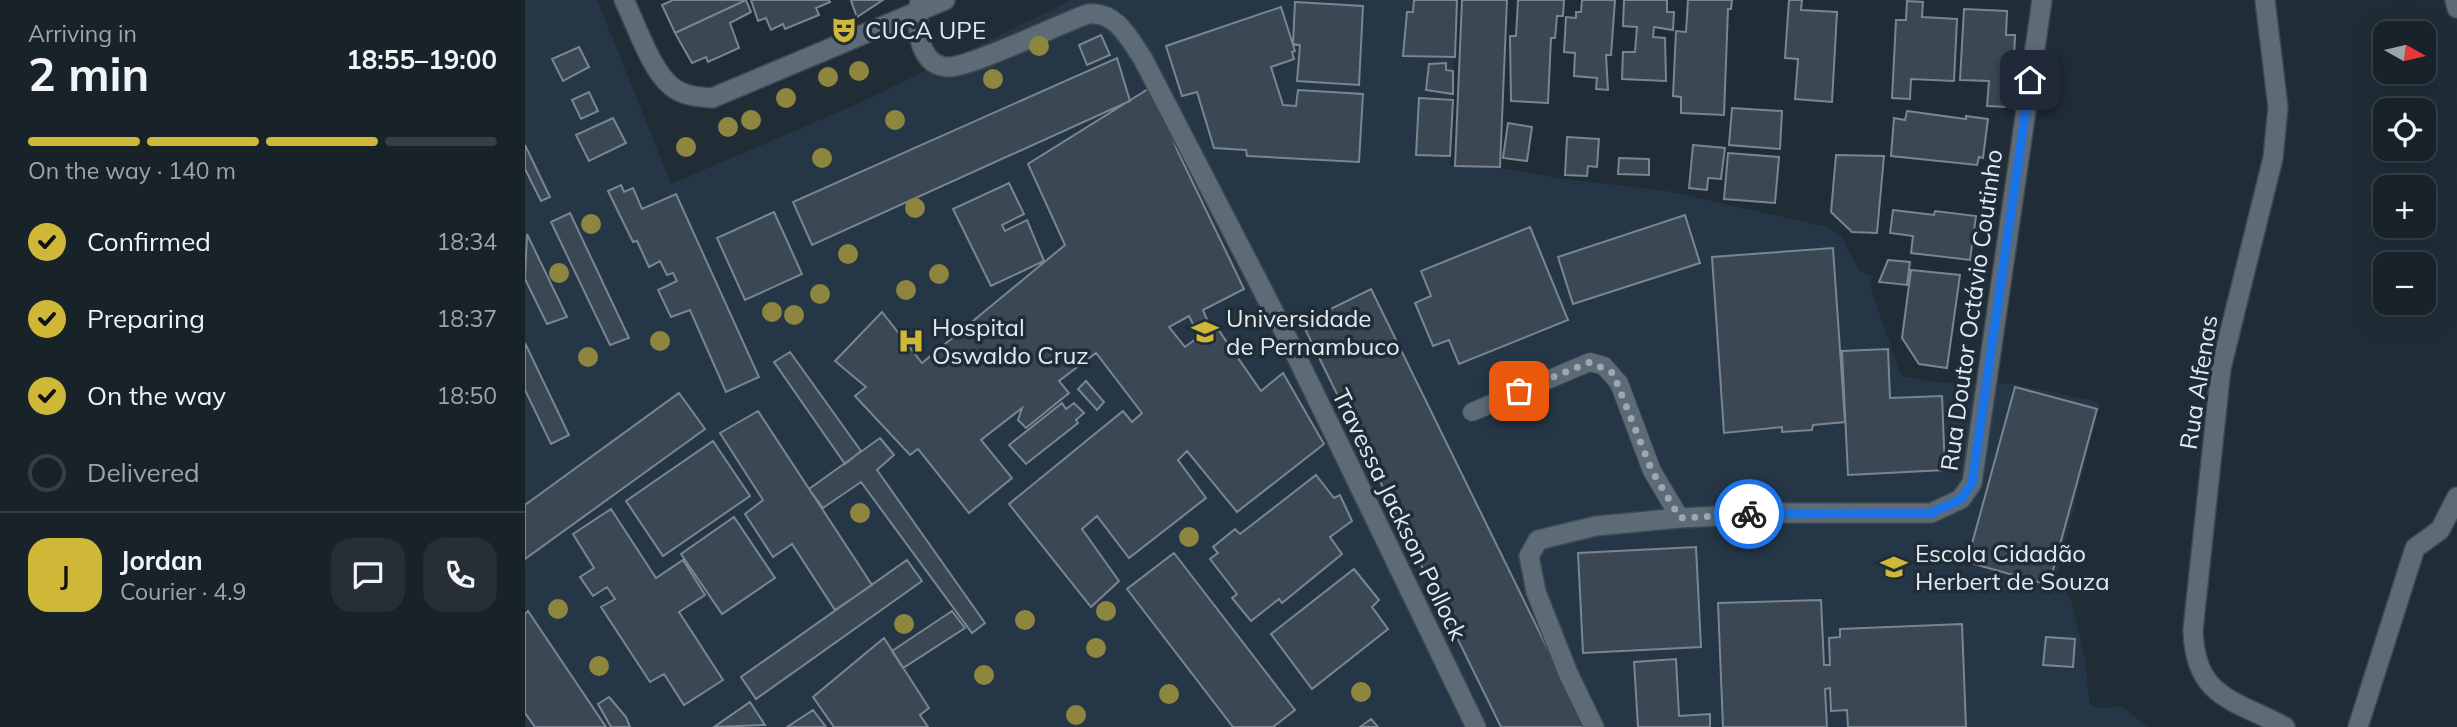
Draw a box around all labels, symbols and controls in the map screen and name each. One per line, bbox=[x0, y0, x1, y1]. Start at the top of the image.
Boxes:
theatre icon: CUCA UPE bbox=[829, 15, 859, 45]
place label: CUCA UPE bbox=[865, 15, 986, 45]
text: Arriving in bbox=[28, 19, 137, 48]
north arrow bbox=[2373, 21, 2436, 84]
map controls bbox=[2373, 21, 2436, 315]
text: 18:55–19:00 bbox=[346, 43, 497, 76]
text: 2 min bbox=[28, 45, 149, 103]
pin bbox=[2000, 50, 2060, 110]
icon: home bbox=[2011, 61, 2049, 99]
button: locate bbox=[2373, 98, 2436, 161]
street label: Rua Doutor Octávio Coutinho bbox=[1934, 147, 2008, 473]
text: On the way · 140 m bbox=[28, 156, 236, 185]
button: + bbox=[2373, 175, 2436, 238]
icon: check bbox=[28, 223, 66, 261]
text: Confirmed bbox=[87, 225, 211, 258]
text: 18:34 bbox=[437, 227, 497, 256]
button: − bbox=[2373, 252, 2436, 315]
icon: check bbox=[28, 300, 66, 338]
text: Preparing bbox=[87, 302, 205, 335]
place label: Universidade de Pernambuco bbox=[1226, 303, 1400, 361]
text: 18:37 bbox=[437, 304, 497, 333]
place label: Hospital Oswaldo Cruz bbox=[932, 312, 1089, 370]
street label: Rua Alfenas bbox=[2173, 313, 2223, 451]
school or university icon: Universidade de Pernambuco bbox=[1190, 317, 1220, 347]
hospital icon: Hospital Oswaldo Cruz bbox=[896, 326, 926, 356]
pin bbox=[1489, 361, 1549, 421]
icon: bag bbox=[1500, 372, 1538, 410]
icon: check bbox=[28, 377, 66, 415]
text: On the way bbox=[87, 379, 226, 412]
text: 18:50 bbox=[437, 381, 497, 410]
street label: Travessa Jackson Pollock bbox=[1326, 383, 1474, 645]
text: Delivered bbox=[87, 456, 200, 489]
courier bbox=[1714, 479, 1784, 549]
icon: bike bbox=[1730, 495, 1768, 533]
button: chat bbox=[331, 538, 405, 612]
button: phone bbox=[423, 538, 497, 612]
place label: Escola Cidadão Herbert de Souza bbox=[1915, 538, 2110, 596]
text: Jordan bbox=[120, 544, 203, 577]
school or university icon: Escola Cidadão Herbert de Souza bbox=[1879, 552, 1909, 582]
text: J bbox=[60, 559, 70, 592]
text: Courier · 4.9 bbox=[120, 577, 246, 606]

